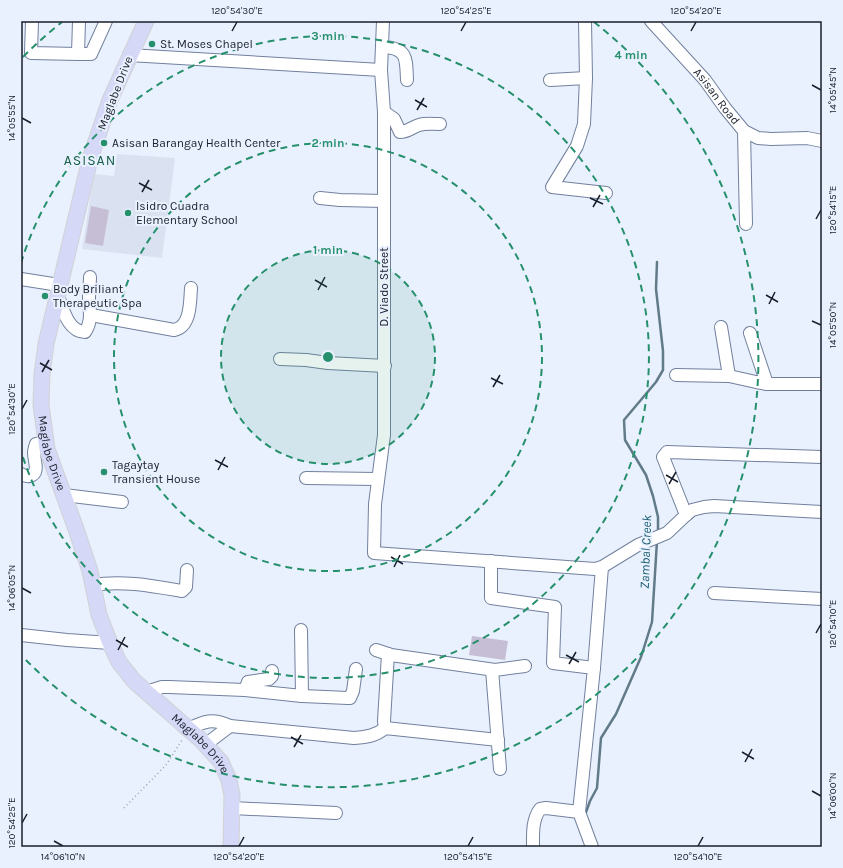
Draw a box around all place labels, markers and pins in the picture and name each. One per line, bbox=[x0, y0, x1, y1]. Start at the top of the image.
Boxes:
place label: St. Moses Chapel bbox=[160, 37, 253, 51]
marker: St. Moses Chapel bbox=[147, 39, 157, 49]
place label: Asisan Barangay Health Center bbox=[112, 136, 281, 150]
marker: Asisan Barangay Health Center bbox=[99, 138, 109, 148]
place label: Isidro Cuadra Elementary School bbox=[136, 199, 238, 227]
marker: Isidro Cuadra Elementary School bbox=[123, 208, 133, 218]
place label: Body Briliant Therapeutic Spa bbox=[53, 282, 142, 310]
marker: Body Briliant Therapeutic Spa bbox=[40, 291, 50, 301]
centre of rings bbox=[321, 350, 335, 364]
place label: Tagaytay Transient House bbox=[112, 458, 200, 486]
marker: Tagaytay Transient House bbox=[99, 467, 109, 477]

